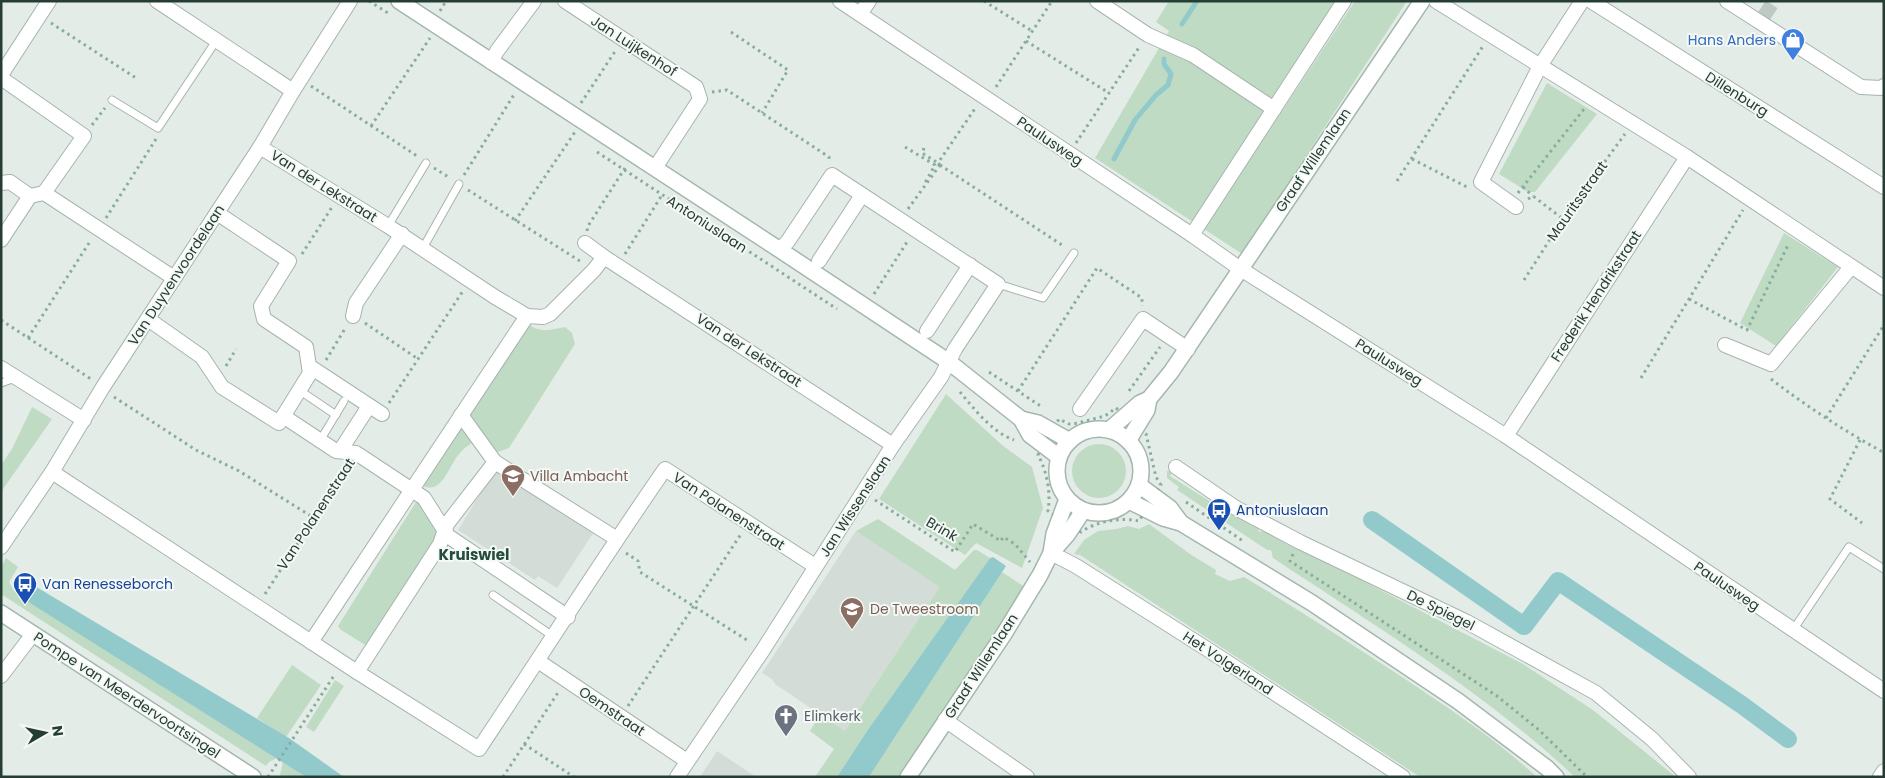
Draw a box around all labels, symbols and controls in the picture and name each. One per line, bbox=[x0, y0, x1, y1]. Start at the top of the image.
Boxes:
street label: Jan Luijkenhof bbox=[587, 11, 681, 82]
shop icon: Hans Anders bbox=[1780, 27, 1806, 61]
place label: Hans Anders bbox=[1688, 30, 1776, 50]
street label: Dillenburg bbox=[1702, 67, 1772, 121]
street label: Graaf Willemlaan bbox=[1271, 104, 1355, 216]
street label: Paulusweg bbox=[1013, 111, 1087, 171]
street label: Van der Lekstraat bbox=[267, 145, 381, 227]
street label: Mauritsstraat bbox=[1542, 157, 1612, 245]
street label: Antoniuslaan bbox=[663, 190, 751, 258]
street label: Van Duyvenvoordelaan bbox=[123, 201, 229, 349]
street label: Frederik Hendrikstraat bbox=[1546, 226, 1646, 366]
street label: Van der Lekstraat bbox=[692, 308, 806, 392]
street label: Paulusweg bbox=[1352, 333, 1426, 391]
street label: Jan Wissenslaan bbox=[815, 451, 895, 561]
street label: Van Polanenstraat bbox=[272, 454, 360, 574]
school or university icon: Villa Ambacht bbox=[500, 463, 526, 497]
place label: Villa Ambacht bbox=[530, 466, 628, 486]
street label: Van Polanenstraat bbox=[669, 467, 789, 555]
bus stop icon: Antoniuslaan bbox=[1206, 497, 1232, 531]
place label: Antoniuslaan bbox=[1236, 500, 1328, 520]
street label: Brink bbox=[923, 512, 962, 546]
district label: Kruiswiel bbox=[439, 544, 509, 565]
street label: Paulusweg bbox=[1690, 556, 1764, 616]
bus stop icon: Van Renesseborch bbox=[12, 571, 38, 605]
place label: Van Renesseborch bbox=[42, 574, 173, 594]
street label: De Spiegel bbox=[1403, 585, 1479, 635]
school or university icon: De Tweestroom bbox=[839, 596, 865, 630]
place label: De Tweestroom bbox=[870, 599, 979, 619]
street label: Graaf Willemlaan bbox=[939, 609, 1023, 723]
street label: Het Volgerland bbox=[1179, 626, 1277, 700]
street label: Pompe van Meerdervoortsingel bbox=[30, 627, 224, 763]
street label: Oemstraat bbox=[575, 682, 649, 740]
church icon: Elimkerk bbox=[773, 703, 799, 737]
place label: Elimkerk bbox=[804, 706, 862, 726]
north arrow bbox=[20, 708, 70, 758]
text: N bbox=[47, 724, 69, 738]

